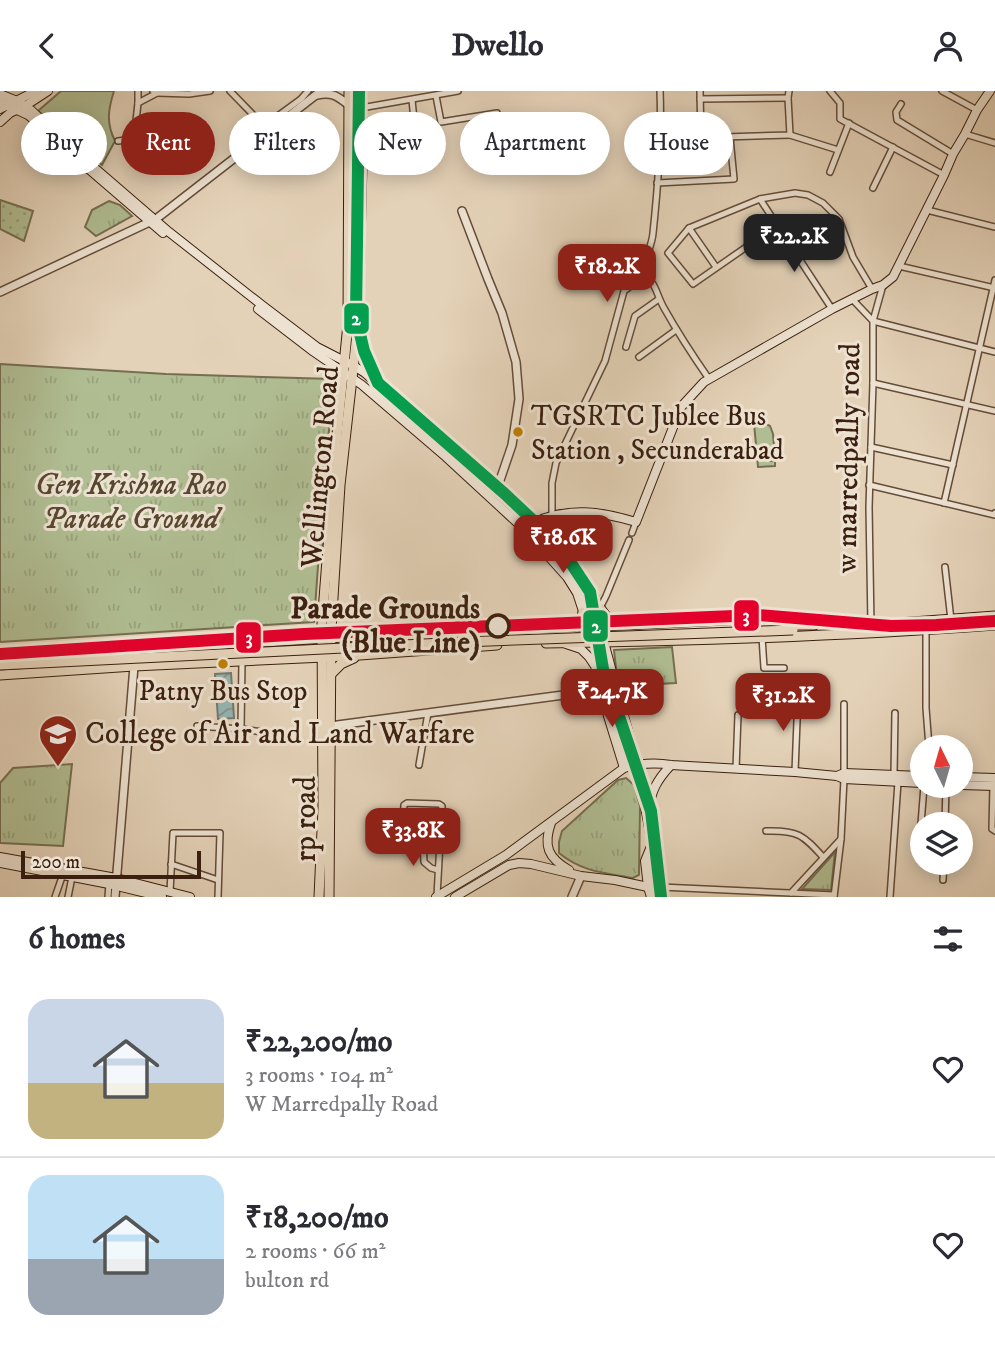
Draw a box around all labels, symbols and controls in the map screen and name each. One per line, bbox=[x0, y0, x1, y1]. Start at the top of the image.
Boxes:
text: Dwello bbox=[451, 26, 544, 66]
icon: back bbox=[28, 27, 66, 65]
icon: person bbox=[929, 27, 967, 65]
chip: Buy bbox=[21, 112, 107, 175]
chip: Rent bbox=[121, 112, 215, 175]
chip: Filters bbox=[229, 112, 340, 175]
chip: New bbox=[354, 112, 446, 175]
chip: Apartment bbox=[460, 112, 610, 175]
chip: House bbox=[624, 112, 733, 175]
pin: ₹22.2K bbox=[737, 215, 851, 274]
text: ₹22.2K bbox=[759, 222, 829, 251]
pin: ₹18.2K bbox=[550, 245, 664, 304]
text: ₹18.2K bbox=[574, 252, 640, 281]
line badge: 2 bbox=[343, 302, 370, 335]
text: 2 bbox=[351, 308, 361, 331]
street label: w marredpally road bbox=[828, 343, 870, 574]
street label: Wellington Road bbox=[294, 364, 348, 571]
place label: TGSRTC Jublee Bus Station , Secunderabad bbox=[531, 399, 784, 468]
marker: TGSRTC Jublee Bus Station , Secunderabad bbox=[511, 425, 525, 439]
park label: Gen Krishna Rao Parade Ground bbox=[35, 467, 227, 538]
pin: ₹18.6K bbox=[506, 515, 620, 575]
text: ₹18.6K bbox=[530, 523, 596, 552]
place label: Parade Grounds (Blue Line) bbox=[290, 591, 480, 662]
line badge: 3 bbox=[733, 599, 760, 632]
text: 3 bbox=[742, 605, 750, 628]
line badge: 2 bbox=[582, 609, 609, 643]
marker: Parade Grounds (Blue Line) bbox=[486, 614, 510, 638]
text: 2 bbox=[591, 616, 601, 639]
line badge: 3 bbox=[235, 621, 262, 654]
text: 3 bbox=[245, 627, 253, 650]
marker: Patny Bus Stop bbox=[216, 657, 230, 671]
pin: ₹24.7K bbox=[555, 669, 669, 729]
pin: ₹31.2K bbox=[726, 673, 840, 733]
place label: Patny Bus Stop bbox=[139, 674, 307, 709]
text: ₹24.7K bbox=[577, 677, 647, 706]
text: ₹31.2K bbox=[751, 681, 815, 710]
school or university icon: College of Air and Land Warfare bbox=[37, 713, 79, 768]
place label: College of Air and Land Warfare bbox=[85, 716, 475, 753]
north arrow bbox=[910, 735, 973, 798]
map controls bbox=[910, 735, 973, 875]
street label: rp road bbox=[288, 776, 325, 862]
pin: ₹33.8K bbox=[356, 809, 470, 868]
button: layers bbox=[910, 812, 973, 875]
text: ₹33.8K bbox=[381, 816, 445, 845]
scale bar bbox=[21, 848, 201, 880]
text: 200 m bbox=[32, 851, 80, 874]
icon: filters bbox=[929, 920, 967, 958]
text: 6 homes bbox=[28, 921, 125, 958]
text: ₹22,200/mo bbox=[245, 1024, 392, 1061]
icon: home bbox=[84, 1027, 168, 1111]
icon: heart bbox=[929, 1050, 967, 1088]
text: 3 rooms · 104 m² bbox=[245, 1061, 393, 1090]
text: W Marredpally Road bbox=[245, 1090, 438, 1119]
text: ₹18,200/mo bbox=[245, 1200, 389, 1237]
icon: home bbox=[84, 1203, 168, 1287]
icon: heart bbox=[929, 1226, 967, 1264]
text: 2 rooms · 66 m² bbox=[245, 1237, 385, 1266]
text: bulton rd bbox=[245, 1266, 329, 1295]

